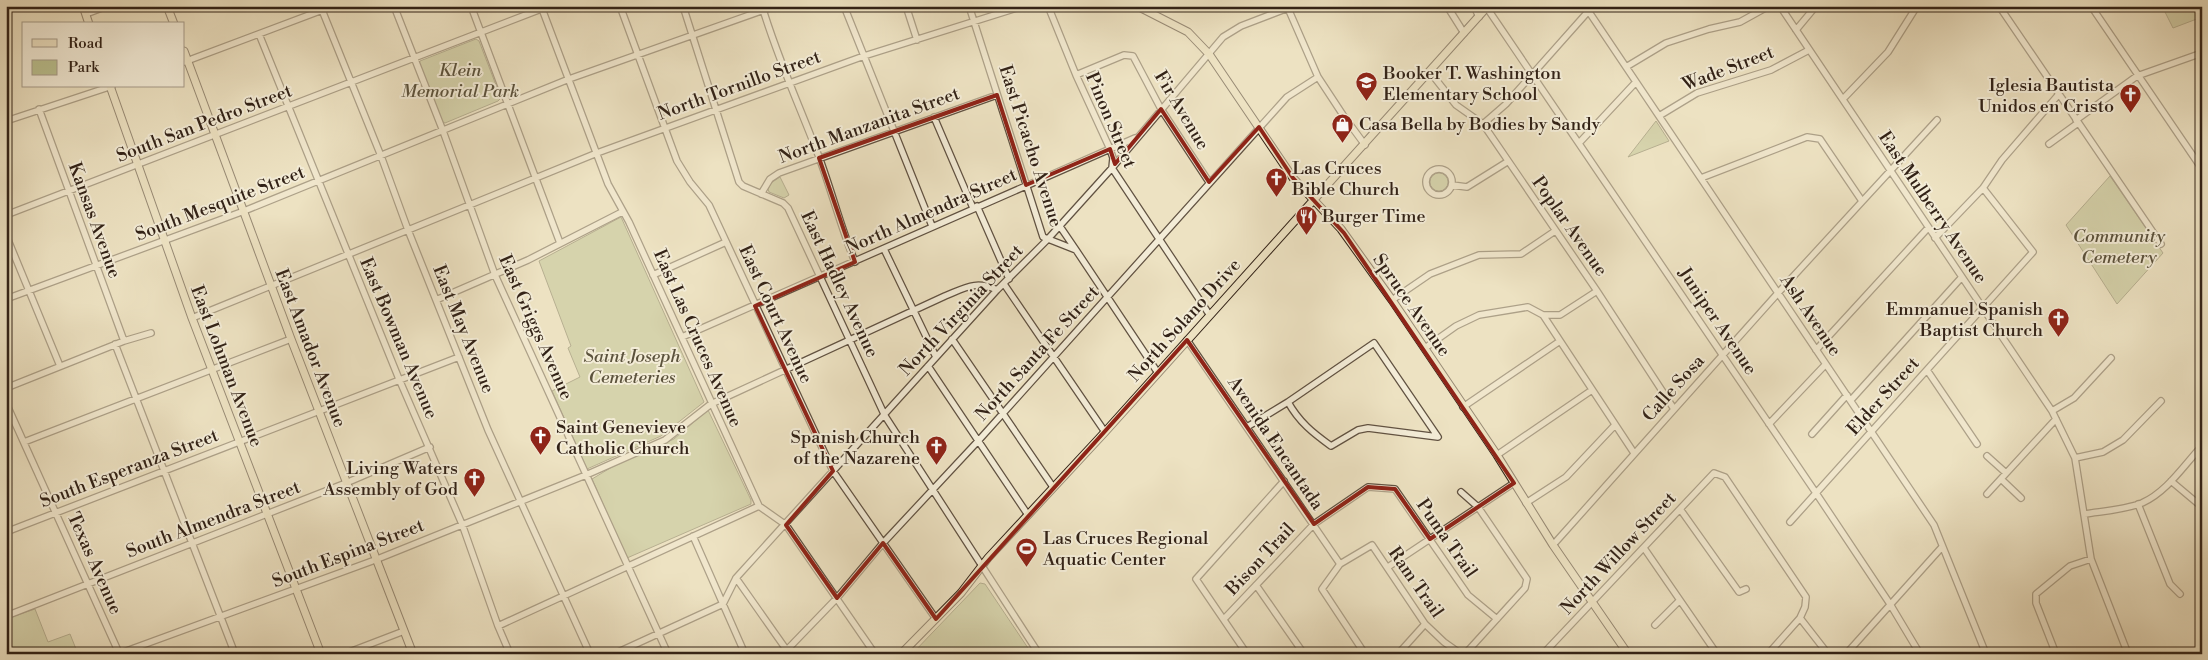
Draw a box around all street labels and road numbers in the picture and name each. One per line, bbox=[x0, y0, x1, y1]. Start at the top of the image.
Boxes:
street label: Wade Street bbox=[1678, 40, 1778, 97]
street label: North Tornillo Street bbox=[654, 45, 824, 126]
street label: East Picacho Avenue bbox=[993, 62, 1068, 230]
street label: Fir Avenue bbox=[1149, 66, 1214, 154]
street label: Pinon Street bbox=[1080, 69, 1141, 172]
street label: South San Pedro Street bbox=[113, 79, 296, 168]
street label: North Manzanita Street bbox=[776, 82, 963, 169]
street label: East Mulberry Avenue bbox=[1873, 127, 1992, 288]
street label: Kansas Avenue bbox=[63, 159, 126, 281]
street label: South Mesquite Street bbox=[132, 160, 309, 246]
street label: North Almendra Street bbox=[842, 163, 1021, 260]
street label: Poplar Avenue bbox=[1527, 172, 1613, 281]
street label: East Hadley Avenue bbox=[795, 207, 884, 361]
street label: North Virginia Street bbox=[894, 239, 1029, 381]
street label: East Court Avenue bbox=[733, 241, 818, 387]
street label: East Las Cruces Avenue bbox=[648, 246, 747, 431]
street label: Spruce Avenue bbox=[1368, 249, 1456, 361]
street label: East Griggs Avenue bbox=[493, 251, 578, 403]
street label: East Bowman Avenue bbox=[354, 254, 443, 422]
street label: North Solano Drive bbox=[1123, 254, 1246, 387]
street label: East May Avenue bbox=[427, 262, 500, 397]
street label: Juniper Avenue bbox=[1673, 262, 1762, 379]
street label: East Amador Avenue bbox=[270, 266, 351, 431]
street label: Ash Avenue bbox=[1774, 269, 1846, 361]
street label: North Santa Fe Street bbox=[970, 280, 1105, 426]
street label: East Lohman Avenue bbox=[185, 282, 268, 450]
street label: Calle Sosa bbox=[1637, 349, 1710, 427]
street label: Elder Street bbox=[1842, 352, 1925, 440]
street label: Avenida Encantada bbox=[1222, 371, 1329, 515]
street label: South Esperanza Street bbox=[37, 424, 222, 513]
street label: South Almendra Street bbox=[123, 475, 304, 563]
street label: North Willow Street bbox=[1556, 487, 1682, 620]
street label: Puma Trail bbox=[1411, 494, 1483, 583]
street label: Texas Avenue bbox=[62, 508, 127, 618]
street label: South Espina Street bbox=[269, 514, 428, 593]
street label: Bison Trail bbox=[1220, 518, 1300, 601]
street label: Ram Trail bbox=[1383, 542, 1449, 623]

